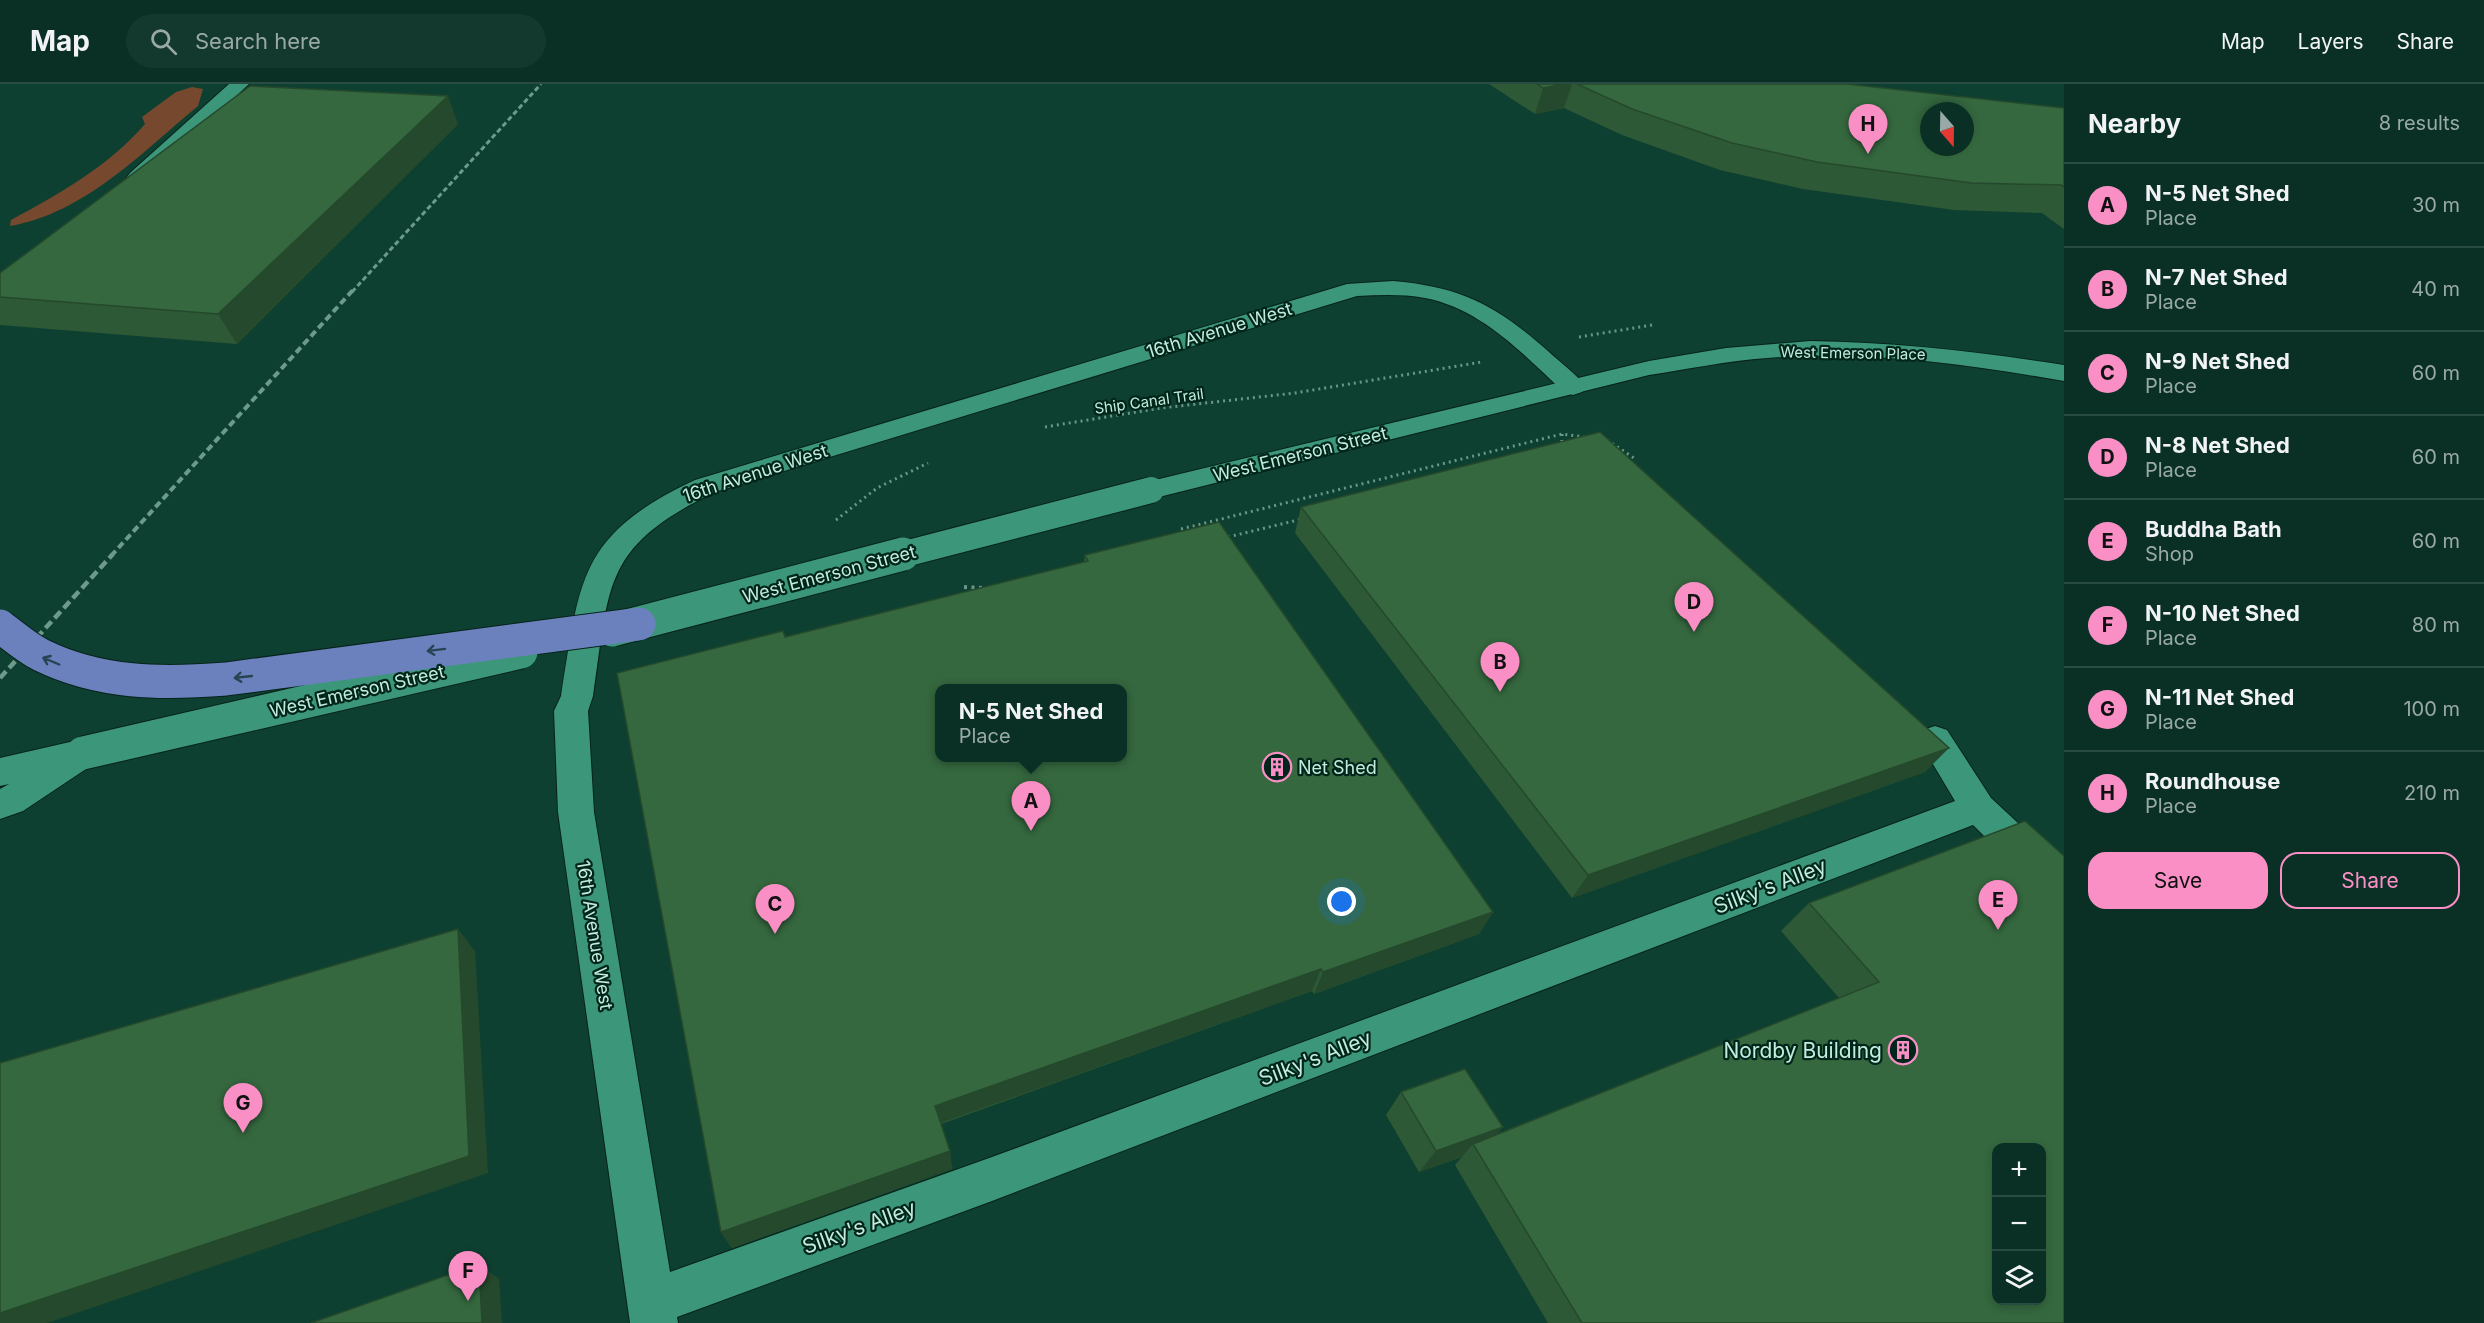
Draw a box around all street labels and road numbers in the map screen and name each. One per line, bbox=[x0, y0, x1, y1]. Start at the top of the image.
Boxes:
street label: 16th Avenue West bbox=[1144, 298, 1294, 362]
street label: West Emerson Place bbox=[1780, 342, 1926, 364]
street label: Ship Canal Trail bbox=[1093, 384, 1205, 418]
street label: West Emerson Street bbox=[1211, 422, 1389, 486]
street label: 16th Avenue West bbox=[680, 440, 830, 506]
street label: West Emerson Street bbox=[740, 541, 918, 607]
street label: West Emerson Street bbox=[268, 661, 446, 721]
street label: Silky's Alley bbox=[1710, 853, 1830, 919]
street label: 16th Avenue West bbox=[573, 859, 617, 1011]
street label: Silky's Alley bbox=[1255, 1025, 1375, 1091]
street label: Silky's Alley bbox=[799, 1195, 919, 1259]

